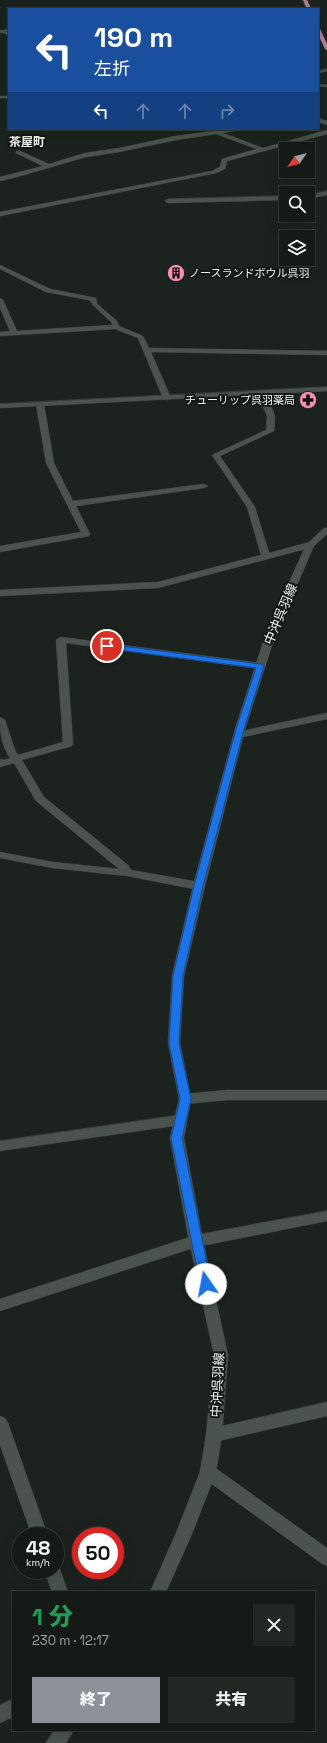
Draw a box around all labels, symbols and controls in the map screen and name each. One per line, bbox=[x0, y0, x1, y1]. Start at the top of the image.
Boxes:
text: 190 m bbox=[94, 19, 173, 55]
icon: left bbox=[28, 24, 80, 76]
text: 左折 bbox=[94, 57, 130, 80]
icon: left bbox=[90, 100, 112, 122]
icon: ahead bbox=[132, 100, 154, 122]
icon: ahead bbox=[174, 100, 196, 122]
icon: right bbox=[216, 100, 238, 122]
district label: 茶屋町 bbox=[9, 134, 45, 150]
north arrow bbox=[279, 142, 315, 178]
map controls bbox=[279, 142, 315, 266]
button: search bbox=[279, 186, 315, 222]
button: layers bbox=[279, 230, 315, 266]
building icon: ノースランドボウル呉羽 bbox=[166, 263, 186, 283]
place label: ノースランドボウル呉羽 bbox=[189, 266, 309, 280]
pharmacy icon: チューリップ呉羽薬局 bbox=[298, 390, 318, 410]
place label: チューリップ呉羽薬局 bbox=[185, 393, 295, 407]
street label: 中沖呉羽線 bbox=[260, 581, 301, 647]
pin bbox=[90, 629, 124, 663]
icon: arrive bbox=[96, 635, 118, 657]
position arrow bbox=[185, 1263, 227, 1305]
street label: 中沖呉羽線 bbox=[207, 1352, 228, 1418]
speed limit sign: 50 bbox=[72, 1527, 124, 1579]
text: 48 bbox=[26, 1535, 50, 1561]
text: km/h bbox=[26, 1556, 50, 1569]
text: 1 分 bbox=[32, 1601, 73, 1632]
button: close bbox=[253, 1604, 295, 1646]
text: 230 m · 12:17 bbox=[32, 1632, 109, 1649]
button: 終了 bbox=[32, 1677, 160, 1723]
button: 共有 bbox=[168, 1677, 295, 1723]

